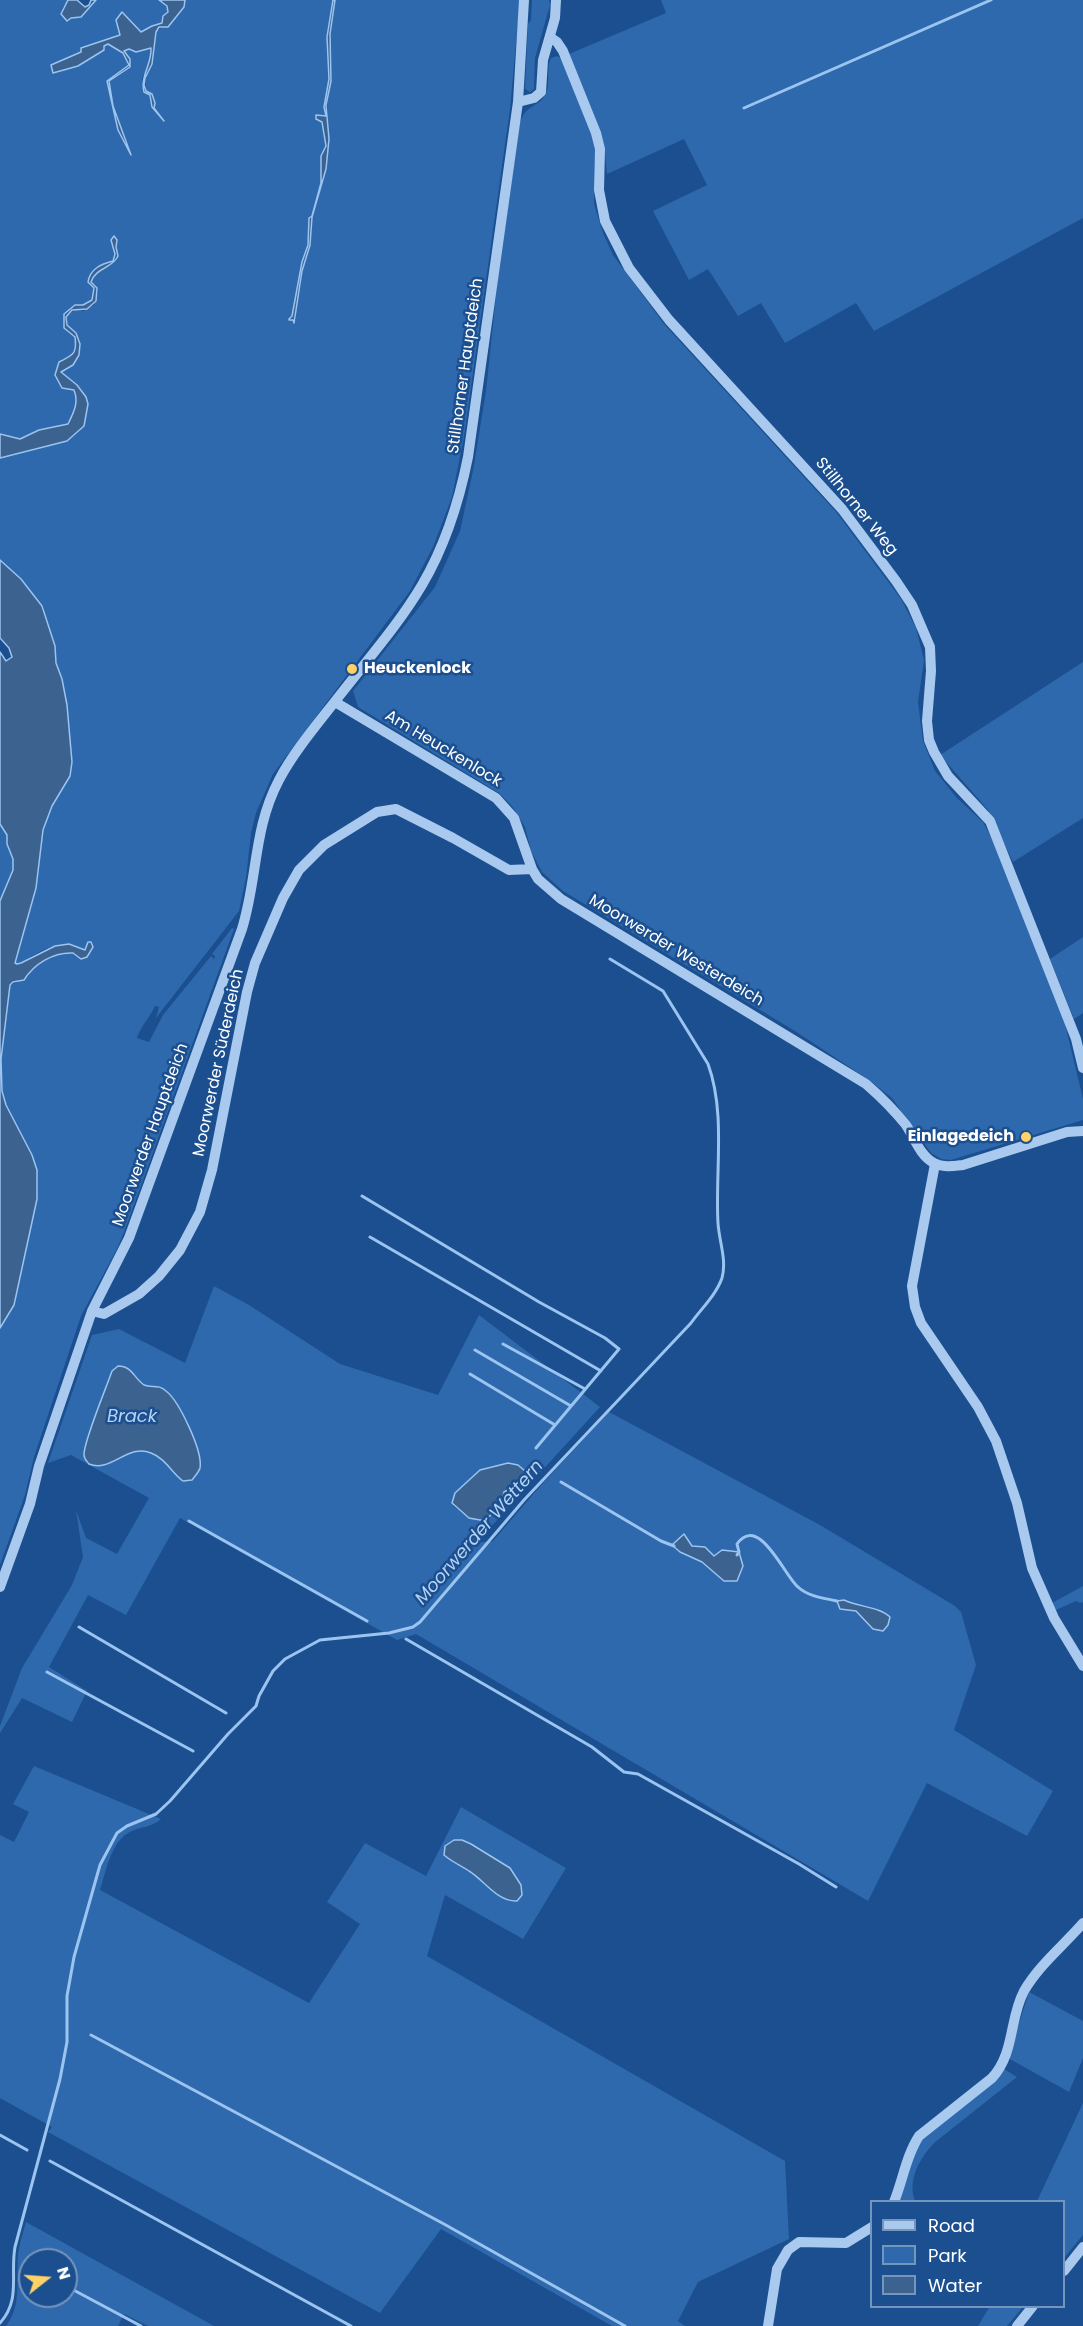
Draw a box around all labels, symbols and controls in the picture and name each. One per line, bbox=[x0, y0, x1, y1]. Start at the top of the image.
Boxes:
street label: Stillhorner Hauptdeich bbox=[444, 277, 488, 455]
street label: Stillhorner Weg bbox=[811, 454, 901, 560]
place label: Heuckenlock bbox=[364, 659, 471, 679]
marker: Heuckenlock bbox=[345, 662, 359, 676]
street label: Am Heuckenlock bbox=[381, 707, 505, 791]
street label: Moorwerder Westerdeich bbox=[585, 891, 767, 1011]
street label: Moorwerder Süderdeich bbox=[190, 968, 248, 1158]
street label: Moorwerder Hauptdeich bbox=[109, 1041, 193, 1229]
place label: Einlagedeich bbox=[908, 1127, 1014, 1147]
marker: Einlagedeich bbox=[1019, 1130, 1033, 1144]
water label: Brack bbox=[107, 1406, 157, 1428]
water label: Moorwerder Wettern bbox=[411, 1456, 549, 1610]
legend bbox=[870, 2200, 1065, 2308]
text: Road bbox=[928, 2213, 975, 2238]
text: Park bbox=[928, 2243, 967, 2268]
north arrow bbox=[18, 2248, 78, 2308]
text: N bbox=[51, 2264, 77, 2282]
text: Water bbox=[928, 2273, 982, 2298]

